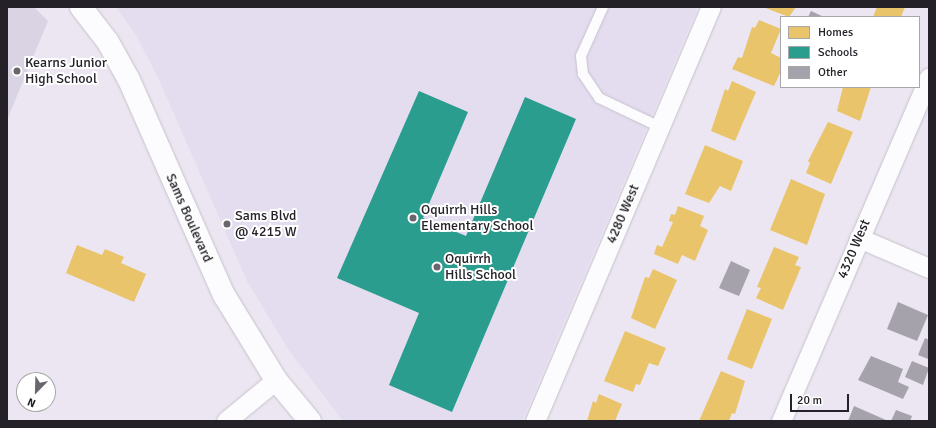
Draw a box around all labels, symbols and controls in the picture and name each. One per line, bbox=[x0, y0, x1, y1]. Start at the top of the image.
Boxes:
legend bbox=[780, 16, 920, 88]
text: Homes bbox=[818, 25, 853, 40]
text: Schools bbox=[818, 45, 858, 60]
place label: Kearns Junior High School bbox=[25, 55, 107, 88]
text: Other bbox=[818, 65, 847, 80]
marker: Kearns Junior High School bbox=[12, 66, 22, 76]
street label: Sams Boulevard bbox=[162, 171, 216, 265]
street label: 4280 West bbox=[603, 182, 643, 246]
place label: Oquirrh Hills Elementary School bbox=[421, 202, 534, 234]
place label: Sams Blvd @ 4215 W bbox=[235, 208, 297, 240]
marker: Oquirrh Hills Elementary School bbox=[408, 213, 418, 223]
street label: 4320 West bbox=[834, 217, 874, 281]
marker: Sams Blvd @ 4215 W bbox=[222, 219, 232, 229]
place label: Oquirrh Hills School bbox=[445, 251, 516, 284]
marker: Oquirrh Hills School bbox=[432, 262, 442, 272]
north arrow bbox=[16, 372, 56, 412]
scale bar bbox=[792, 386, 851, 412]
text: 20 m bbox=[797, 393, 822, 408]
text: N bbox=[25, 395, 38, 410]

